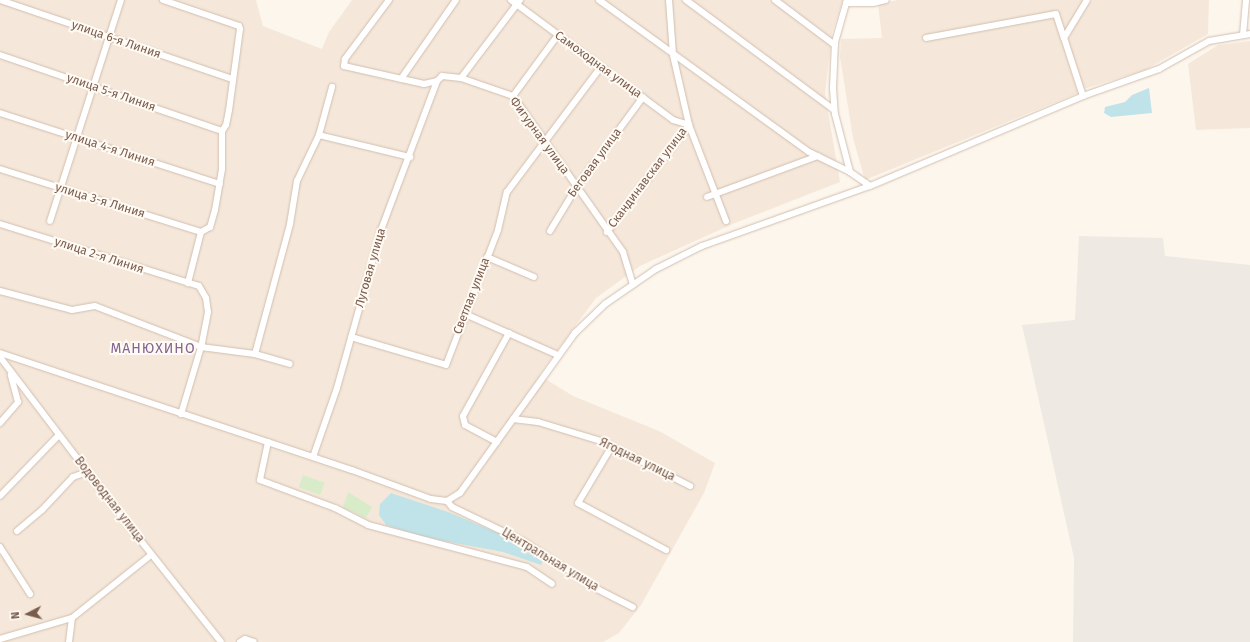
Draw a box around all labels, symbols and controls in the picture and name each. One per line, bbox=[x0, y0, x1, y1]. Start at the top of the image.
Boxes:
street label: улица 6-я Линия bbox=[69, 18, 163, 62]
street label: Самоходная улица bbox=[552, 29, 644, 101]
street label: улица 5-я Линия bbox=[65, 71, 157, 115]
street label: Фигурная улица bbox=[506, 95, 572, 177]
street label: Скандинавская улица bbox=[606, 125, 690, 231]
street label: Беговая улица bbox=[565, 126, 625, 200]
street label: улица 4-я Линия bbox=[63, 128, 157, 170]
street label: улица 3-я Линия bbox=[53, 181, 147, 221]
street label: Луговая улица bbox=[353, 227, 389, 309]
street label: улица 2-я Линия bbox=[53, 235, 145, 277]
street label: Светлая улица bbox=[451, 256, 493, 336]
district label: МАНЮХИНО bbox=[110, 341, 196, 357]
street label: Ягодная улица bbox=[597, 435, 677, 485]
street label: Водоводная улица bbox=[71, 454, 147, 546]
street label: Центральная улица bbox=[499, 525, 601, 595]
north arrow bbox=[8, 594, 48, 634]
text: N bbox=[9, 611, 22, 620]

